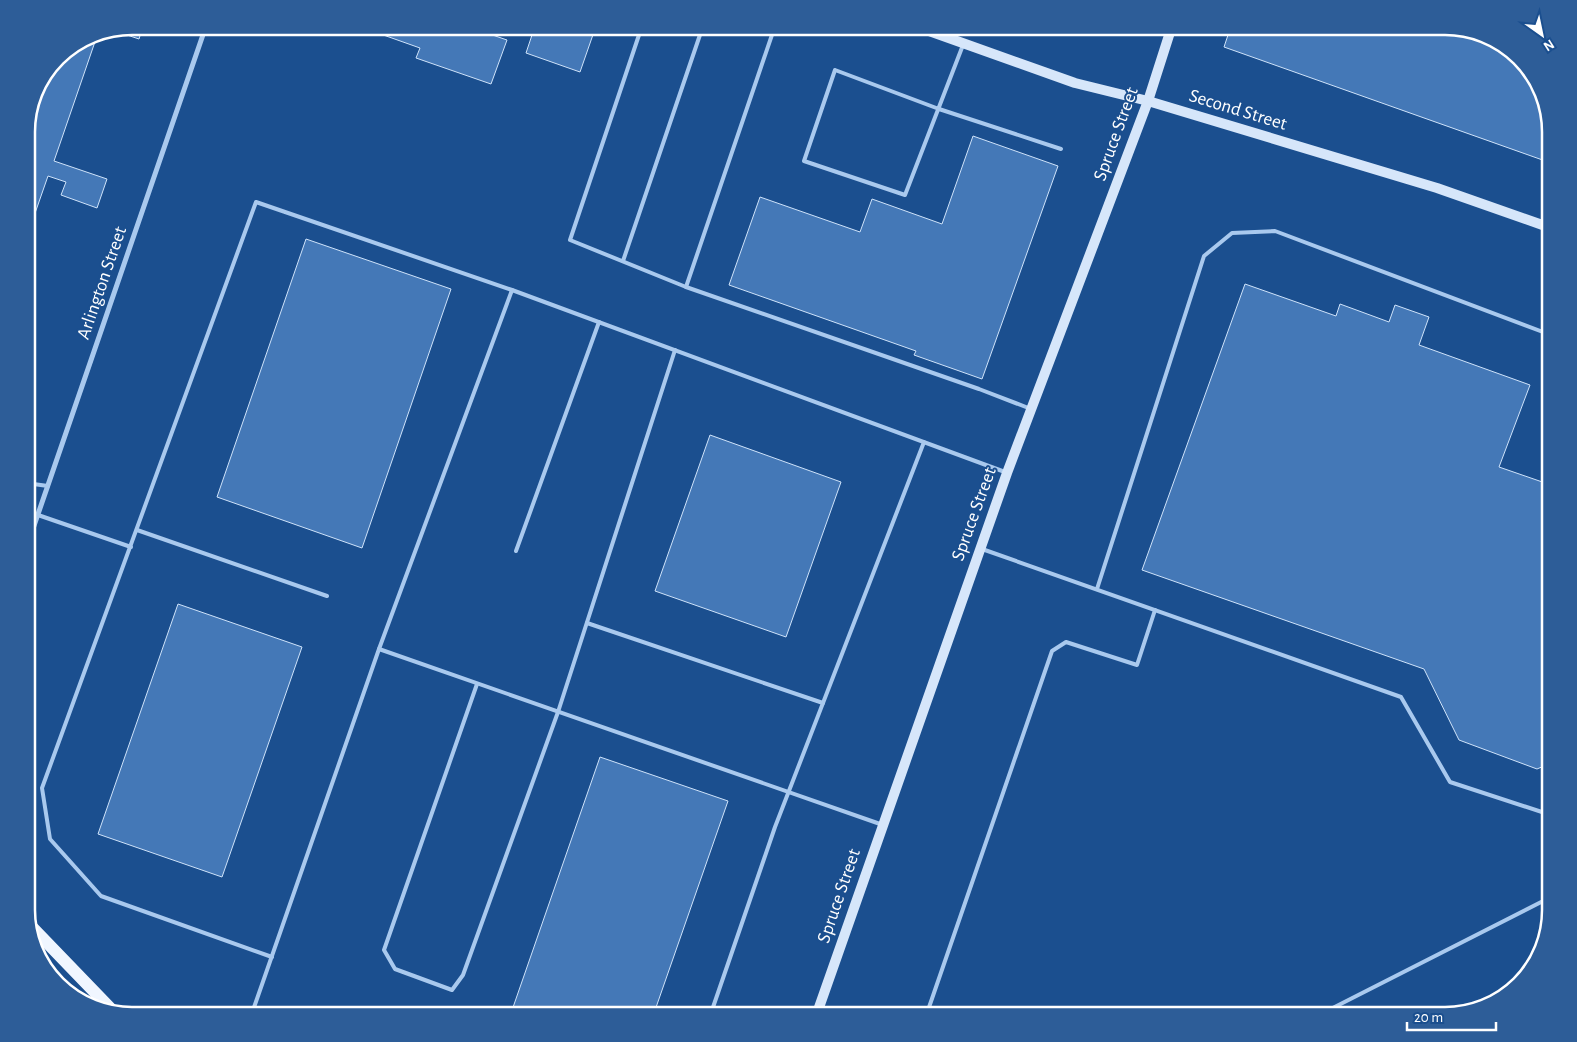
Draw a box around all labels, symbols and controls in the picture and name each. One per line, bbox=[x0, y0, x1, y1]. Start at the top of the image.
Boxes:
north arrow bbox=[1517, 10, 1567, 60]
text: N bbox=[1541, 37, 1556, 54]
street label: Spruce Street bbox=[1090, 85, 1142, 183]
street label: Second Street bbox=[1187, 86, 1289, 134]
street label: Arlington Street bbox=[74, 224, 130, 342]
street label: Spruce Street bbox=[948, 465, 1000, 563]
street label: Spruce Street bbox=[814, 846, 864, 946]
scale bar bbox=[1407, 1000, 1496, 1032]
text: 20 m bbox=[1414, 1010, 1443, 1025]

